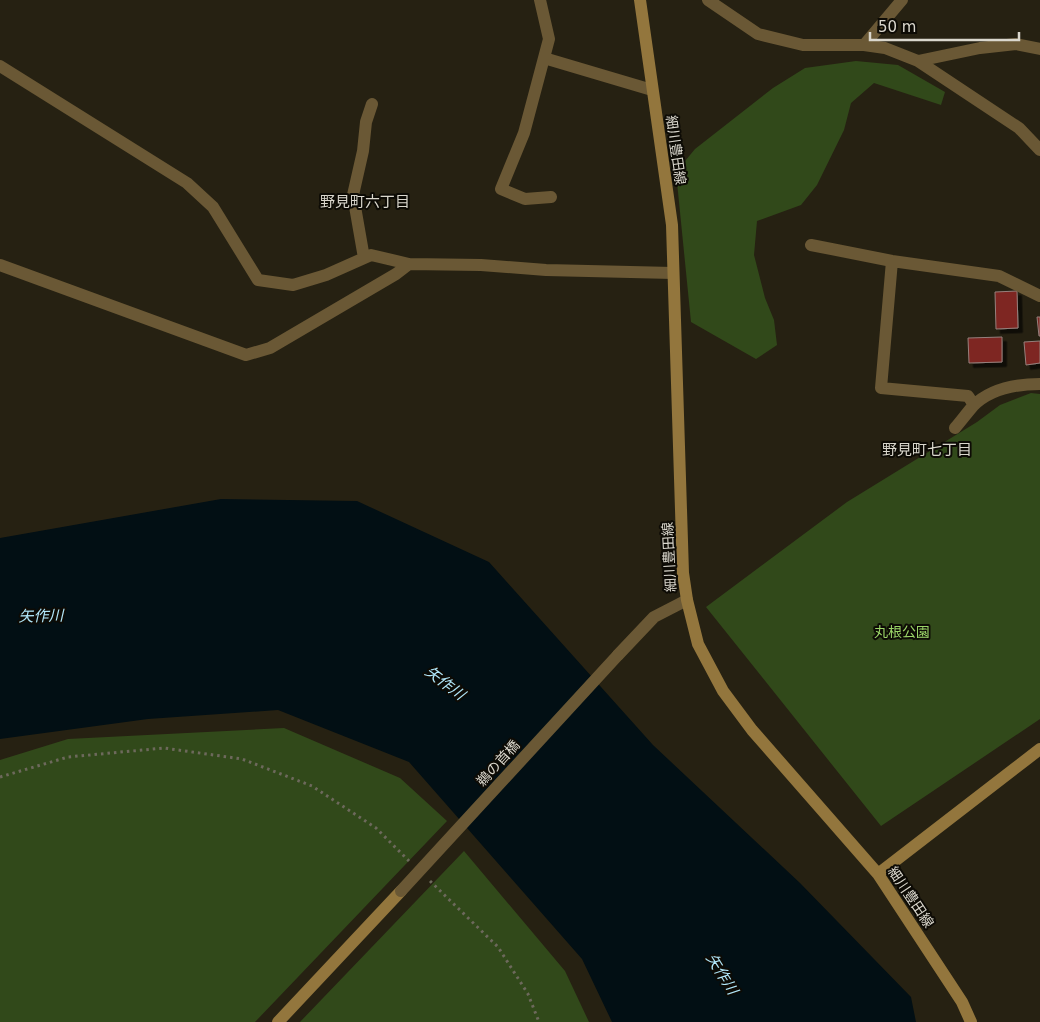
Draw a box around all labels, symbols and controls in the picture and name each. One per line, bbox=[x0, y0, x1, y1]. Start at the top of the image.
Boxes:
scale bar bbox=[870, 10, 1019, 42]
text: 50 m bbox=[878, 18, 916, 36]
street label: 細川豊田線 bbox=[663, 114, 689, 186]
district label: 野見町六丁目 bbox=[320, 193, 410, 211]
district label: 野見町七丁目 bbox=[882, 441, 972, 459]
street label: 細川豊田線 bbox=[659, 522, 679, 592]
water label: 矢作川 bbox=[18, 607, 66, 625]
park label: 丸根公園 bbox=[874, 624, 930, 640]
water label: 矢作川 bbox=[422, 662, 470, 705]
street label: 鵜の首橋 bbox=[473, 737, 523, 789]
street label: 細川豊田線 bbox=[885, 864, 937, 930]
water label: 矢作川 bbox=[702, 950, 743, 1000]

